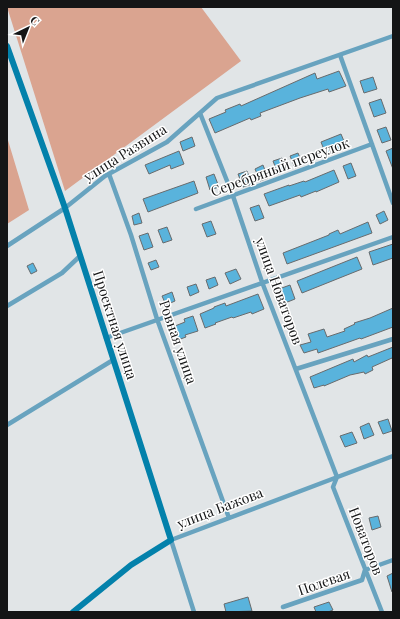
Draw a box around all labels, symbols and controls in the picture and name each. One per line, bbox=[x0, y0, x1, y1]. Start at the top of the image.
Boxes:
north arrow bbox=[8, 8, 48, 48]
text: С bbox=[27, 12, 43, 29]
street label: улица Развина bbox=[79, 119, 170, 186]
street label: Серебряный переулок bbox=[208, 133, 352, 200]
street label: улица Новаторов bbox=[251, 234, 308, 347]
street label: Проектная улица bbox=[89, 268, 142, 382]
street label: Ровная улица bbox=[155, 297, 202, 386]
street label: улица Бажова bbox=[173, 482, 265, 533]
street label: Новаторов bbox=[345, 504, 388, 578]
street label: Полевая bbox=[295, 564, 353, 599]

